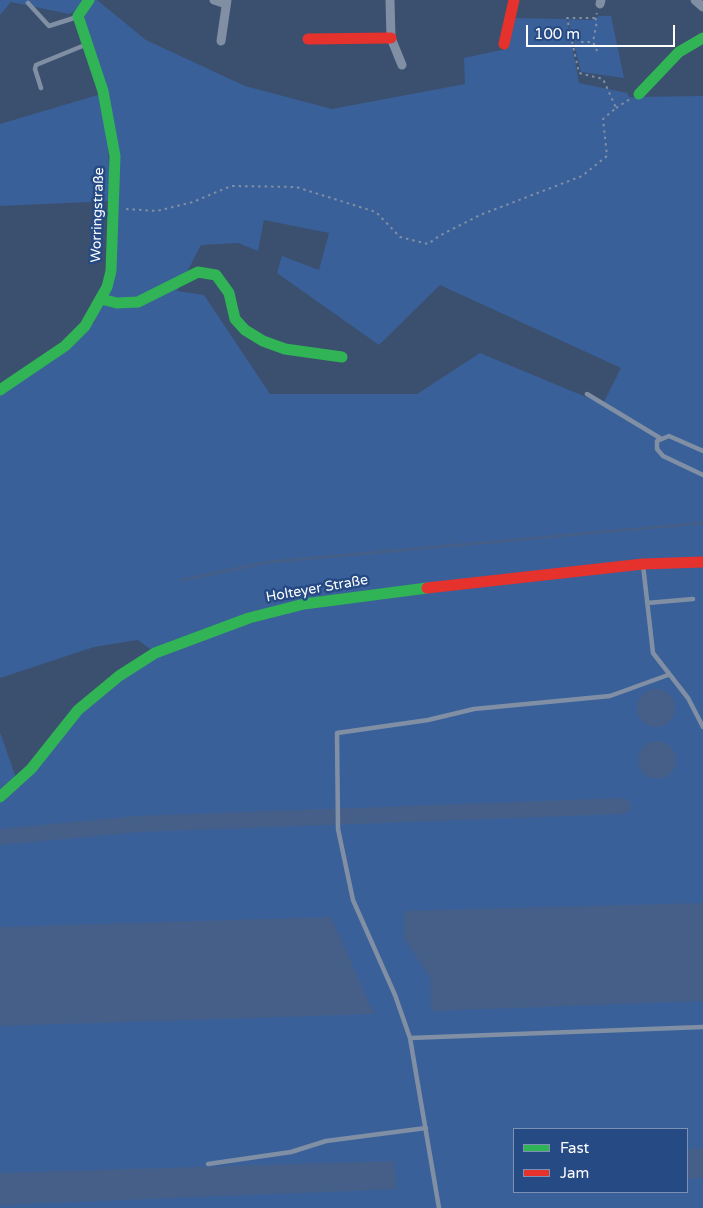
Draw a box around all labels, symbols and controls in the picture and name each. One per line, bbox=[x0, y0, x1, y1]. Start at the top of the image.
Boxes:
scale bar bbox=[528, 15, 677, 47]
text: 100 m bbox=[534, 25, 580, 43]
street label: Worringstraße bbox=[88, 167, 108, 263]
street label: Holteyer Straße bbox=[265, 572, 369, 606]
legend bbox=[513, 1128, 688, 1193]
text: Fast bbox=[560, 1139, 589, 1157]
text: Jam bbox=[560, 1164, 589, 1182]

